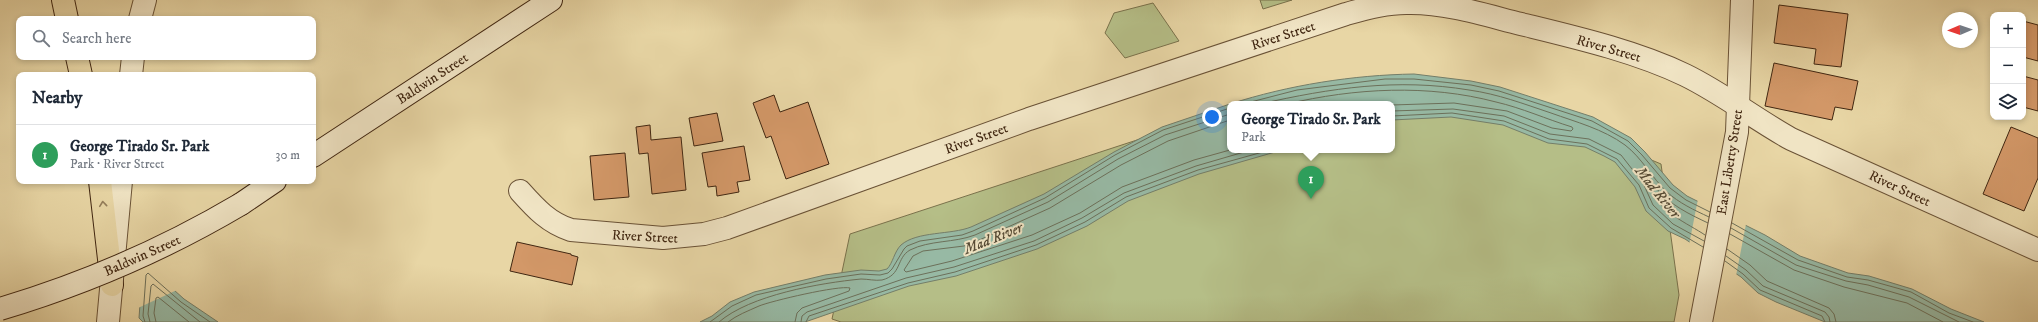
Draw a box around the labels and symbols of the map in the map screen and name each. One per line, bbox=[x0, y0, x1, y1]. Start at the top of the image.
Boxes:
north arrow bbox=[1942, 12, 1978, 48]
street label: River Street bbox=[1249, 17, 1318, 55]
street label: River Street bbox=[1574, 31, 1643, 67]
street label: Baldwin Street bbox=[393, 49, 472, 109]
your location bbox=[1202, 107, 1222, 127]
street label: East Liberty Street bbox=[1713, 108, 1747, 216]
street label: River Street bbox=[942, 119, 1011, 159]
water label: Mad River bbox=[1630, 162, 1686, 224]
pin: 1 bbox=[1298, 166, 1324, 199]
street label: River Street bbox=[1866, 167, 1934, 211]
one-way arrow bbox=[99, 201, 108, 207]
water label: Mad River bbox=[960, 217, 1027, 259]
street label: River Street bbox=[611, 226, 679, 248]
street label: Baldwin Street bbox=[101, 231, 184, 281]

